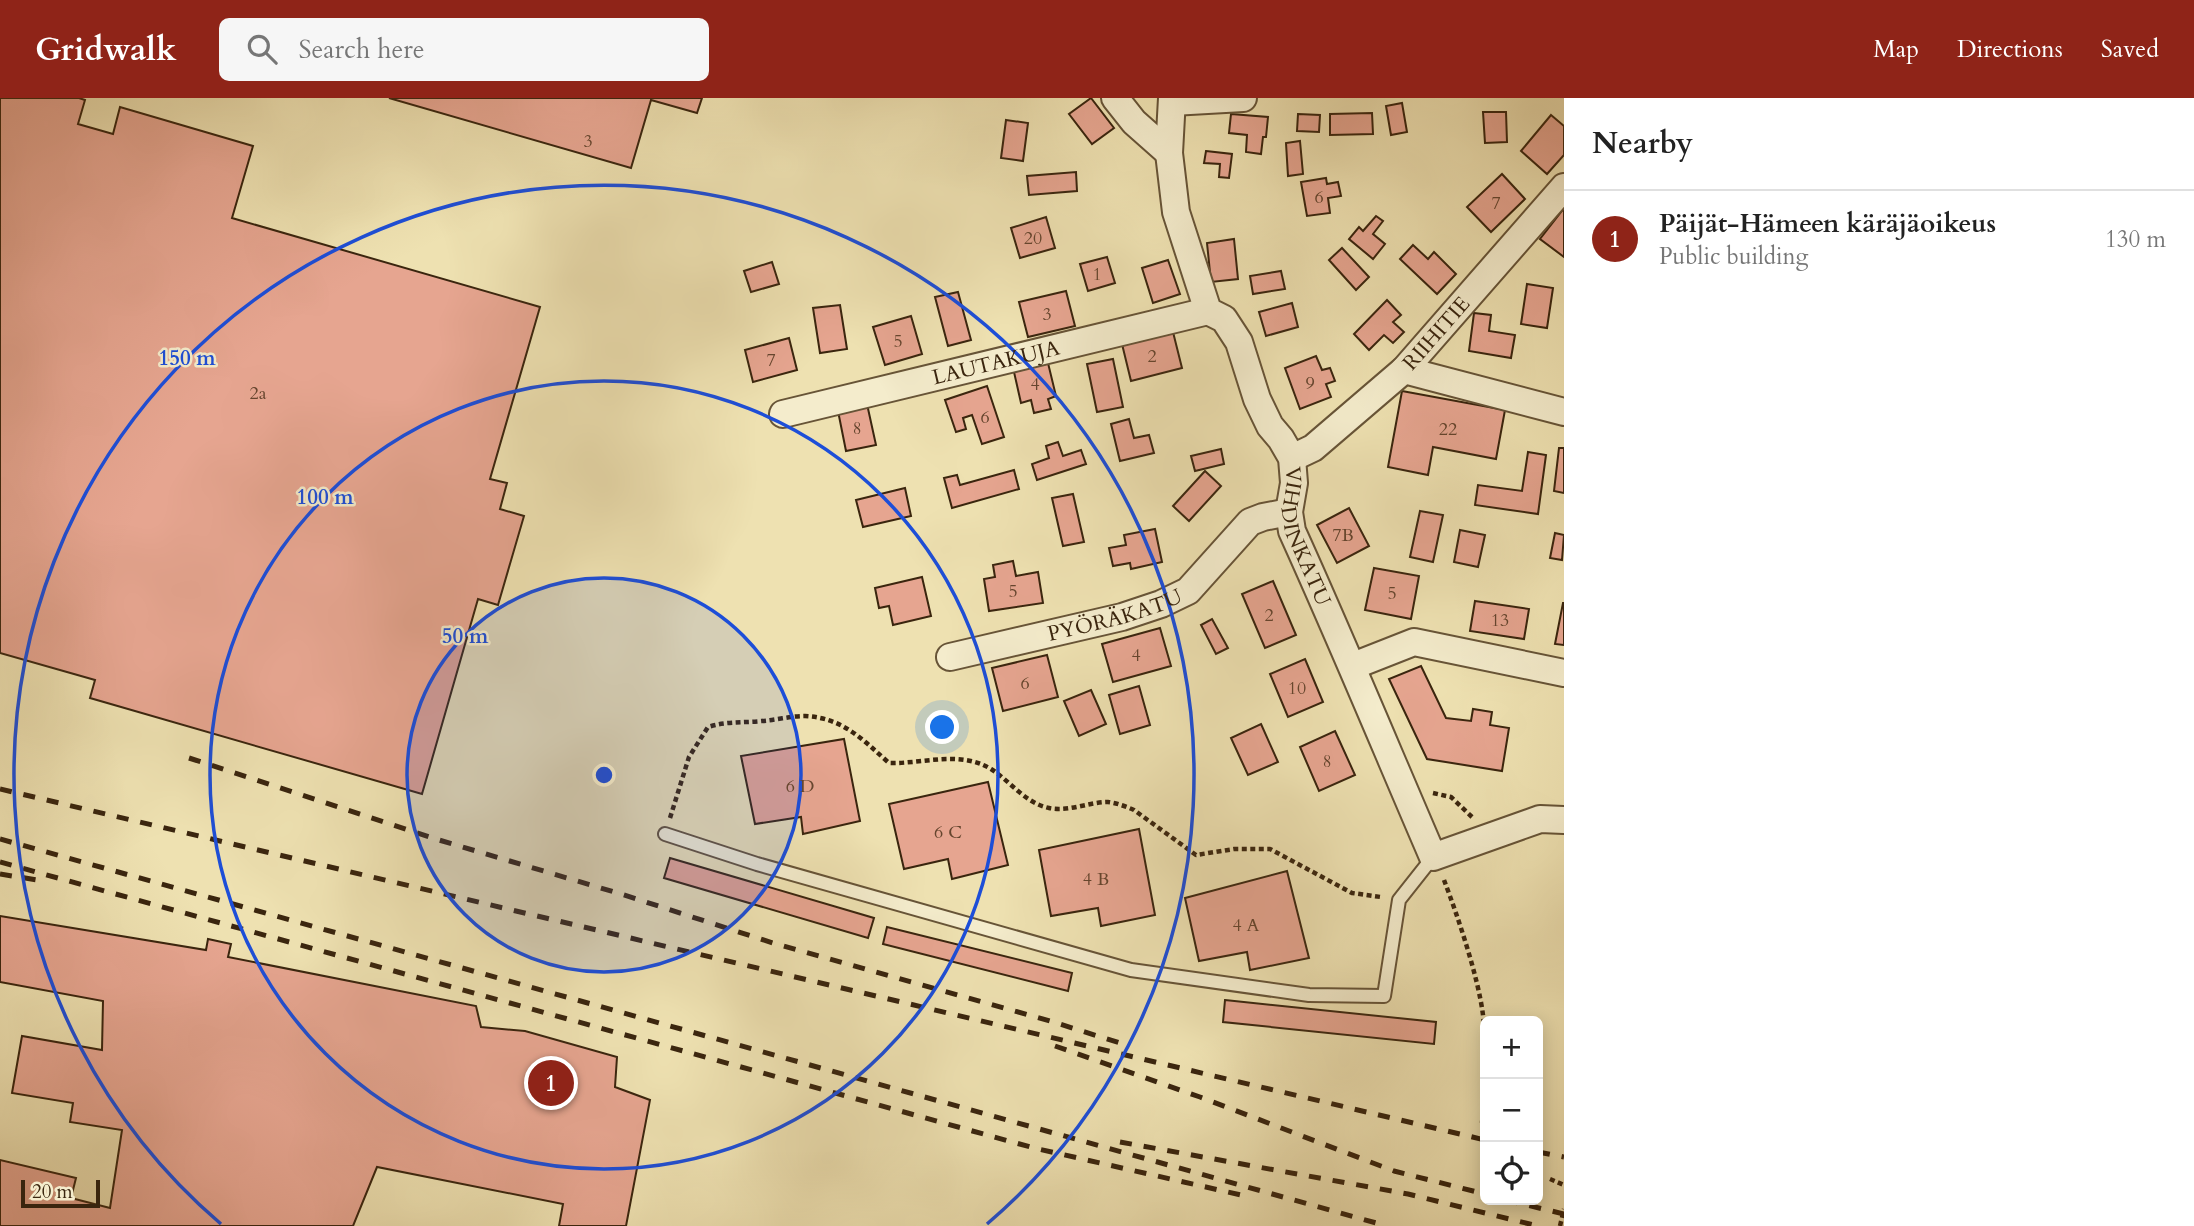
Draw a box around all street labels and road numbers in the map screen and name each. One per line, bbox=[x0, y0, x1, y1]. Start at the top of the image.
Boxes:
street label: RIIHITIE bbox=[1396, 290, 1476, 376]
street label: LAUTAKUJA bbox=[929, 333, 1062, 392]
street label: VIHDINKATU bbox=[1274, 465, 1338, 610]
street label: PYÖRÄKATU bbox=[1045, 581, 1187, 648]

